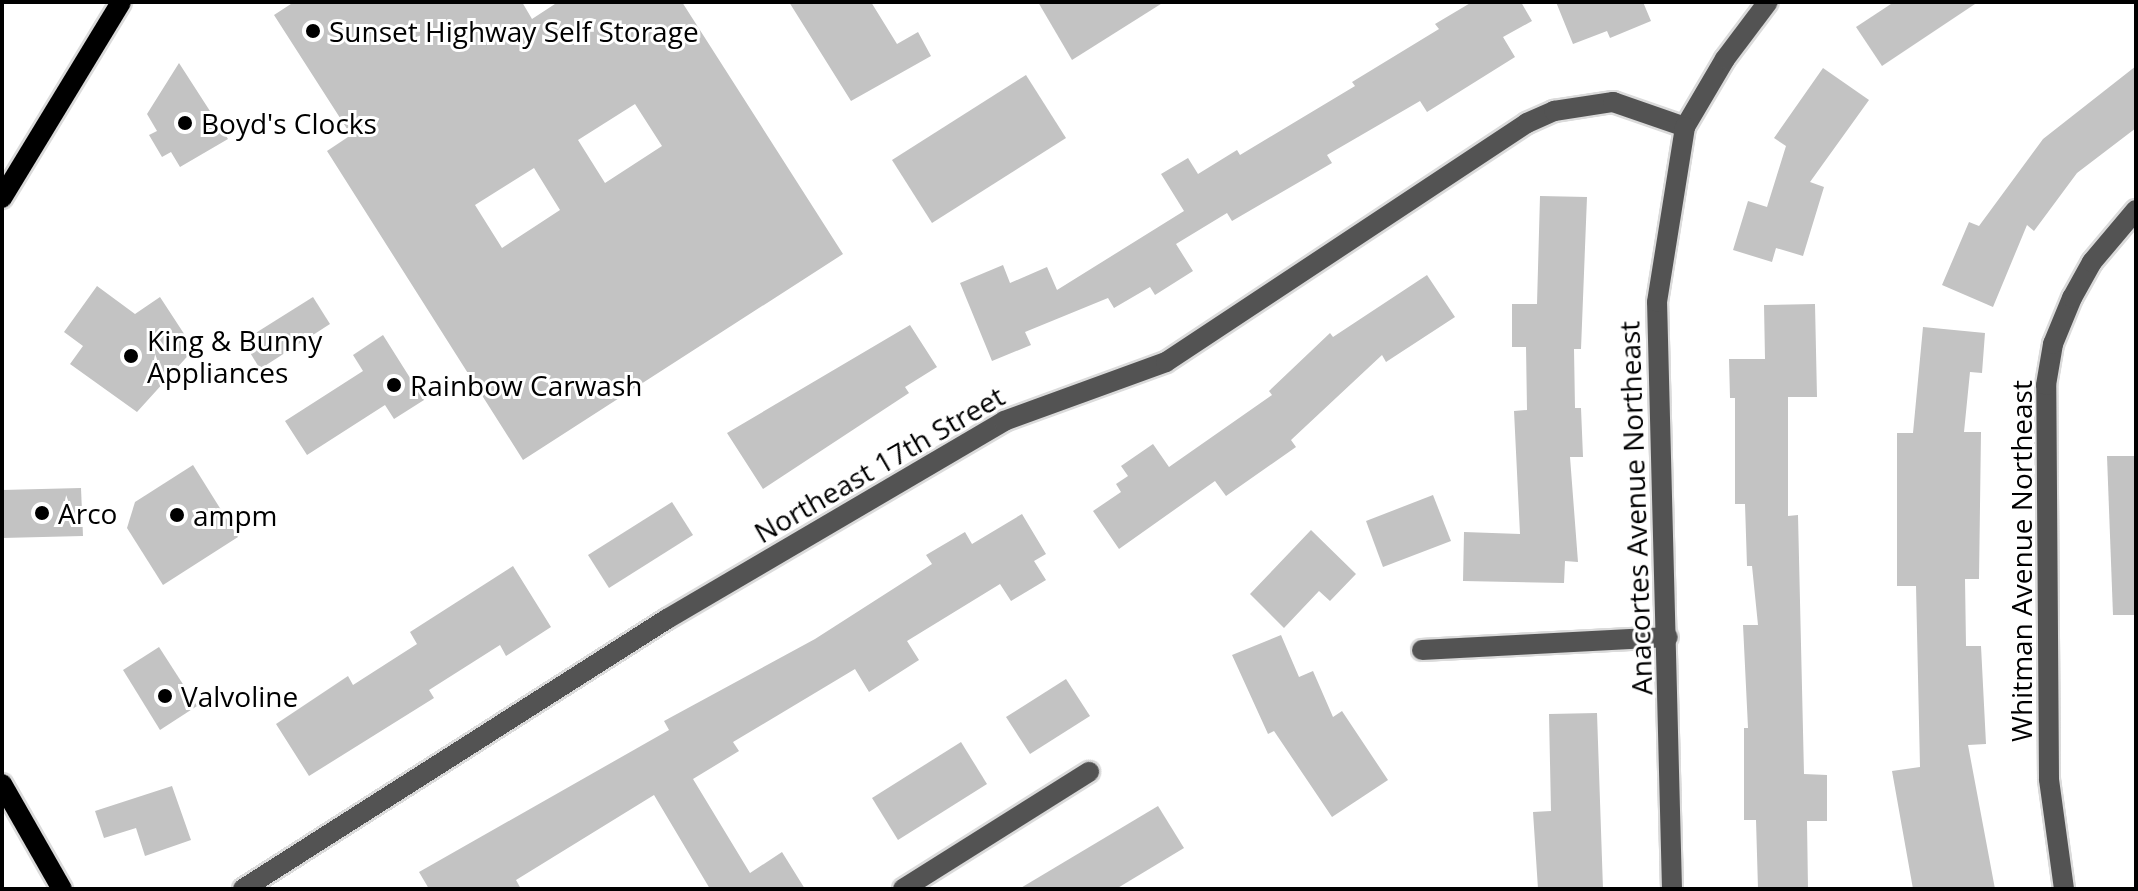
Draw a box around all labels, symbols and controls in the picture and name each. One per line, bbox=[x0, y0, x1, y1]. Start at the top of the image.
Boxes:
place label: Sunset Highway Self Storage bbox=[329, 14, 699, 48]
marker: Sunset Highway Self Storage bbox=[304, 22, 322, 40]
place label: Boyd's Clocks bbox=[201, 106, 377, 140]
marker: Boyd's Clocks bbox=[176, 114, 194, 132]
street label: Anacortes Avenue Northeast bbox=[1612, 320, 1658, 696]
place label: King & Bunny Appliances bbox=[147, 323, 322, 389]
marker: King & Bunny Appliances bbox=[122, 347, 140, 365]
place label: Rainbow Carwash bbox=[410, 368, 642, 402]
marker: Rainbow Carwash bbox=[385, 376, 403, 394]
street label: Northeast 17th Street bbox=[748, 379, 1010, 549]
street label: Whitman Avenue Northeast bbox=[2004, 380, 2038, 742]
place label: Arco bbox=[58, 496, 117, 530]
place label: ampm bbox=[193, 498, 278, 532]
marker: Arco bbox=[33, 504, 51, 522]
marker: ampm bbox=[168, 506, 186, 524]
place label: Valvoline bbox=[181, 679, 298, 713]
marker: Valvoline bbox=[156, 687, 174, 705]

